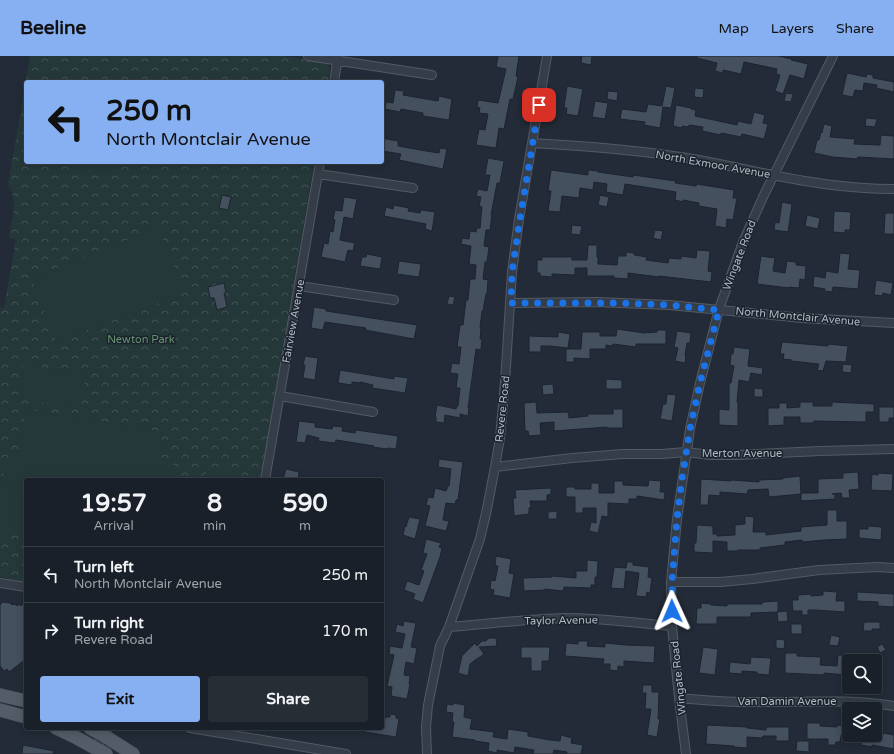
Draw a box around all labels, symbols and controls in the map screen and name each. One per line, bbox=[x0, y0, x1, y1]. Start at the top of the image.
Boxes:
text: Beeline bbox=[20, 17, 86, 39]
text: Map bbox=[719, 20, 749, 37]
text: Layers bbox=[771, 20, 814, 37]
text: Share bbox=[836, 20, 874, 37]
pin bbox=[522, 88, 556, 122]
text: 250 m bbox=[106, 94, 192, 128]
icon: arrive bbox=[528, 94, 550, 116]
icon: left bbox=[40, 96, 92, 148]
text: North Montclair Avenue bbox=[106, 128, 311, 150]
street label: North Exmoor Avenue bbox=[655, 148, 771, 181]
street label: Wingate Road bbox=[720, 218, 759, 292]
street label: Fairview Avenue bbox=[280, 278, 307, 364]
street label: North Montclair Avenue bbox=[735, 305, 861, 328]
park label: Newton Park bbox=[107, 333, 175, 346]
street label: Revere Road bbox=[493, 375, 512, 443]
street label: Merton Avenue bbox=[702, 447, 782, 460]
text: 19:57 bbox=[80, 489, 147, 518]
text: 8 bbox=[207, 489, 222, 518]
text: 590 bbox=[282, 489, 328, 518]
text: Arrival bbox=[93, 518, 134, 534]
text: min bbox=[203, 518, 226, 534]
text: m bbox=[299, 518, 311, 534]
text: Turn left bbox=[74, 558, 134, 576]
icon: left bbox=[40, 564, 62, 586]
text: 250 m bbox=[322, 566, 368, 584]
text: North Montclair Avenue bbox=[74, 576, 222, 592]
position arrow bbox=[651, 590, 693, 632]
street label: Taylor Avenue bbox=[524, 613, 598, 628]
text: Turn right bbox=[74, 614, 144, 632]
icon: right bbox=[40, 620, 62, 642]
text: 170 m bbox=[322, 622, 368, 640]
text: Revere Road bbox=[74, 632, 153, 648]
street label: Wingate Road bbox=[668, 640, 689, 716]
map controls bbox=[842, 654, 882, 742]
button: search bbox=[842, 654, 882, 694]
button: Exit bbox=[40, 676, 200, 722]
button: Share bbox=[208, 676, 368, 722]
street label: Van Damin Avenue bbox=[738, 695, 836, 708]
button: layers bbox=[842, 702, 882, 742]

